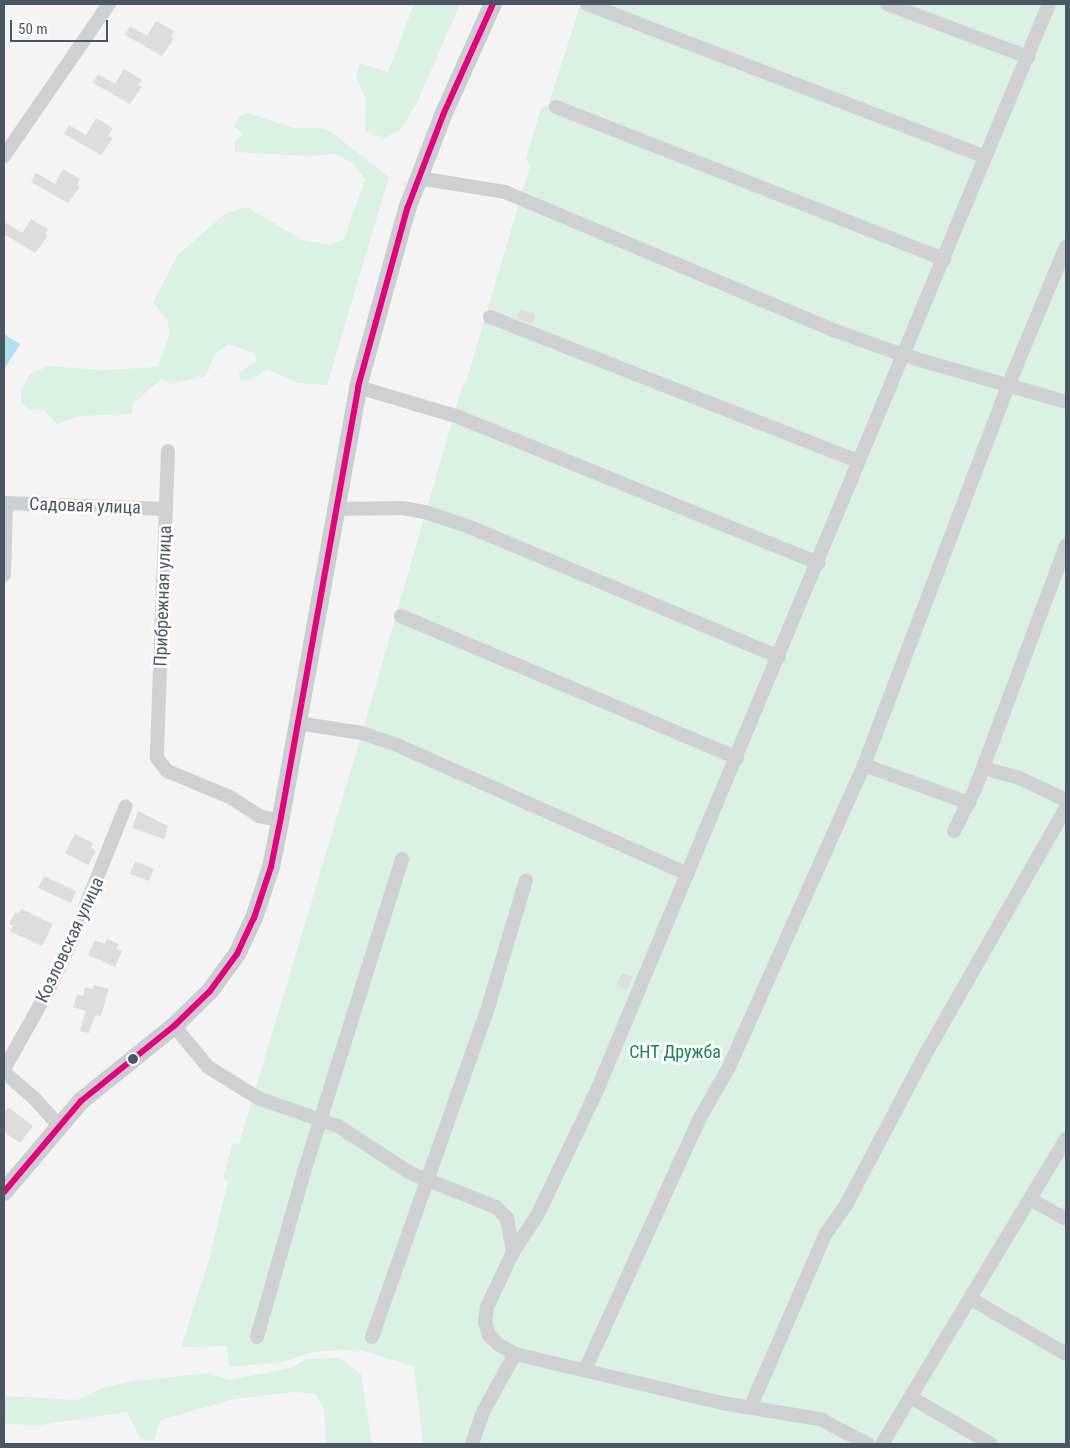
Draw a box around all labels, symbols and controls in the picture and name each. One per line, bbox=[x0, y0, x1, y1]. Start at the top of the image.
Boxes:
scale bar bbox=[12, 10, 110, 42]
text: 50 m bbox=[18, 20, 48, 38]
street label: Садовая улица bbox=[29, 493, 141, 519]
street label: Прибрежная улица bbox=[150, 525, 176, 667]
street label: Козловская улица bbox=[31, 874, 109, 1006]
park label: СНТ Дружба bbox=[629, 1041, 721, 1063]
unlabelled marker bbox=[128, 1054, 138, 1064]

